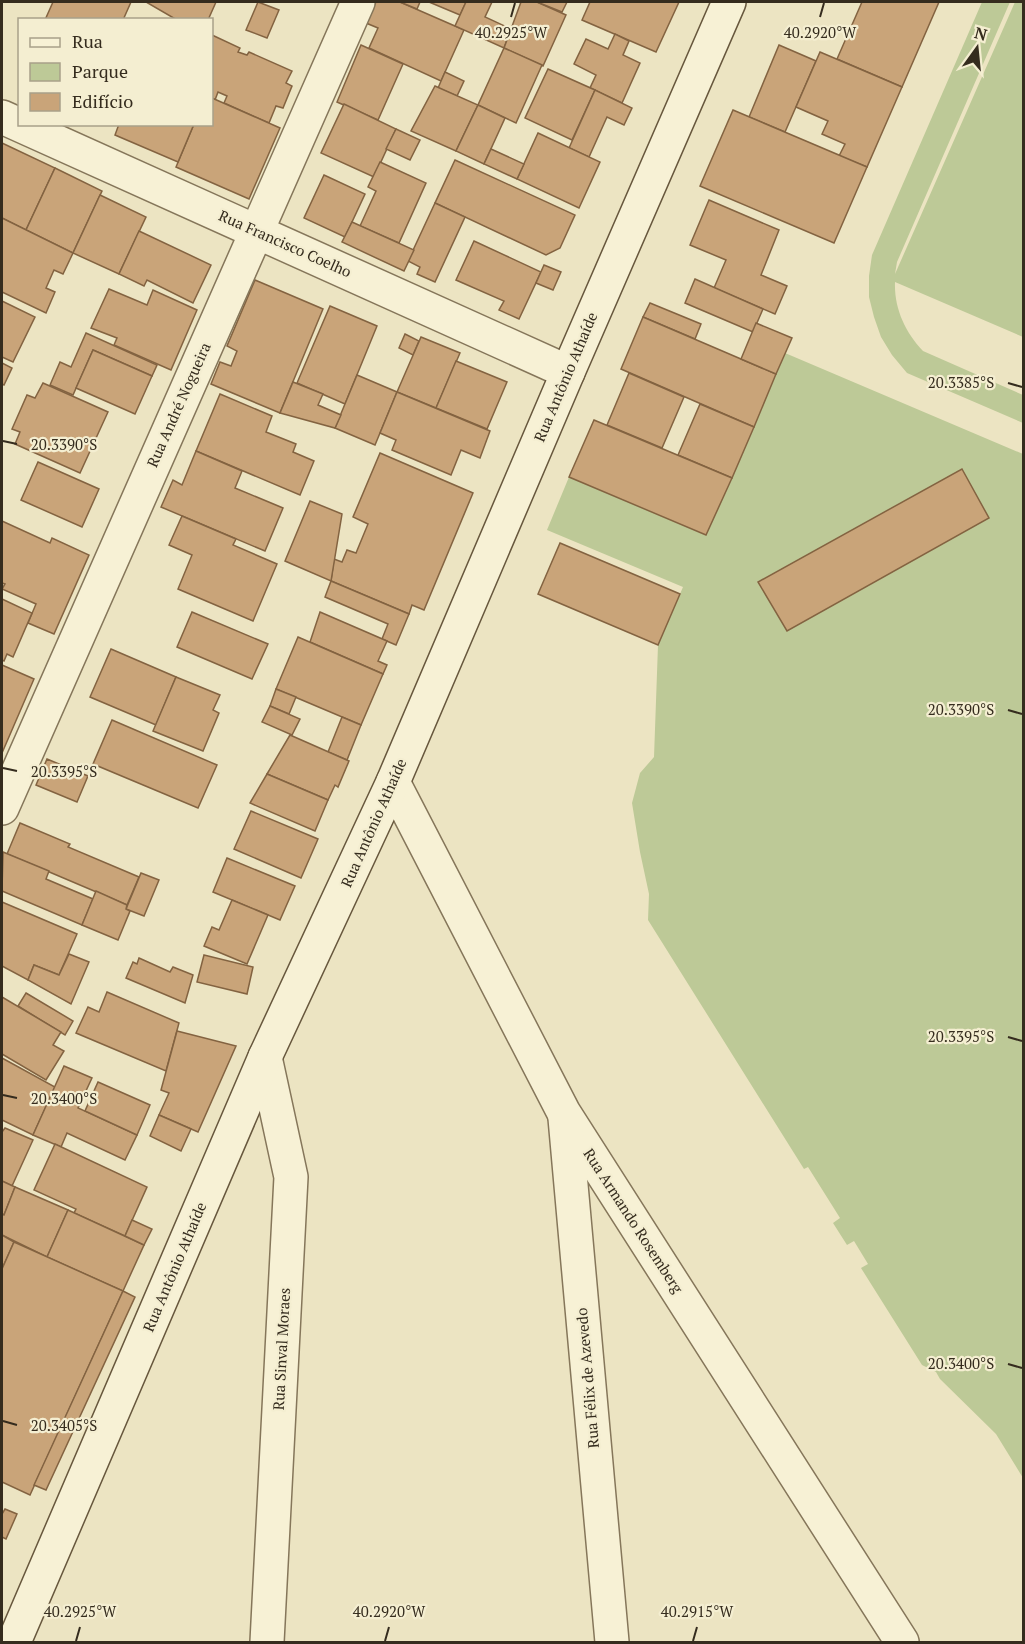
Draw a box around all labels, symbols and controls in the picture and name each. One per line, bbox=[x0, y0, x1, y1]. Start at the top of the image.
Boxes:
legend bbox=[18, 18, 213, 126]
north arrow bbox=[947, 18, 1007, 78]
text: N bbox=[972, 21, 990, 46]
text: 40.2925°W bbox=[475, 22, 548, 42]
text: 40.2920°W bbox=[784, 22, 857, 42]
text: Rua bbox=[72, 29, 103, 53]
text: Parque bbox=[72, 59, 128, 83]
text: Edifício bbox=[72, 89, 133, 113]
street label: Rua Francisco Coelho bbox=[216, 205, 355, 281]
street label: Rua Antônio Athaíde bbox=[529, 309, 601, 445]
street label: Rua André Nogueira bbox=[142, 339, 215, 470]
text: 20.3385°S bbox=[928, 372, 994, 392]
text: 20.3390°S bbox=[31, 434, 97, 454]
text: 20.3390°S bbox=[928, 699, 994, 719]
street label: Rua Antônio Athaíde bbox=[336, 755, 411, 890]
text: 20.3395°S bbox=[31, 761, 97, 781]
text: 20.3395°S bbox=[928, 1026, 994, 1046]
text: 20.3400°S bbox=[31, 1088, 97, 1108]
street label: Rua Armando Rosemberg bbox=[580, 1144, 689, 1298]
street label: Rua Antônio Athaíde bbox=[138, 1199, 210, 1335]
street label: Rua Sinval Moraes bbox=[268, 1287, 294, 1411]
street label: Rua Félix de Azevedo bbox=[571, 1307, 603, 1449]
text: 20.3400°S bbox=[928, 1353, 994, 1373]
text: 20.3405°S bbox=[31, 1415, 97, 1435]
text: 40.2925°W bbox=[44, 1601, 117, 1621]
text: 40.2920°W bbox=[353, 1601, 426, 1621]
text: 40.2915°W bbox=[661, 1601, 734, 1621]

